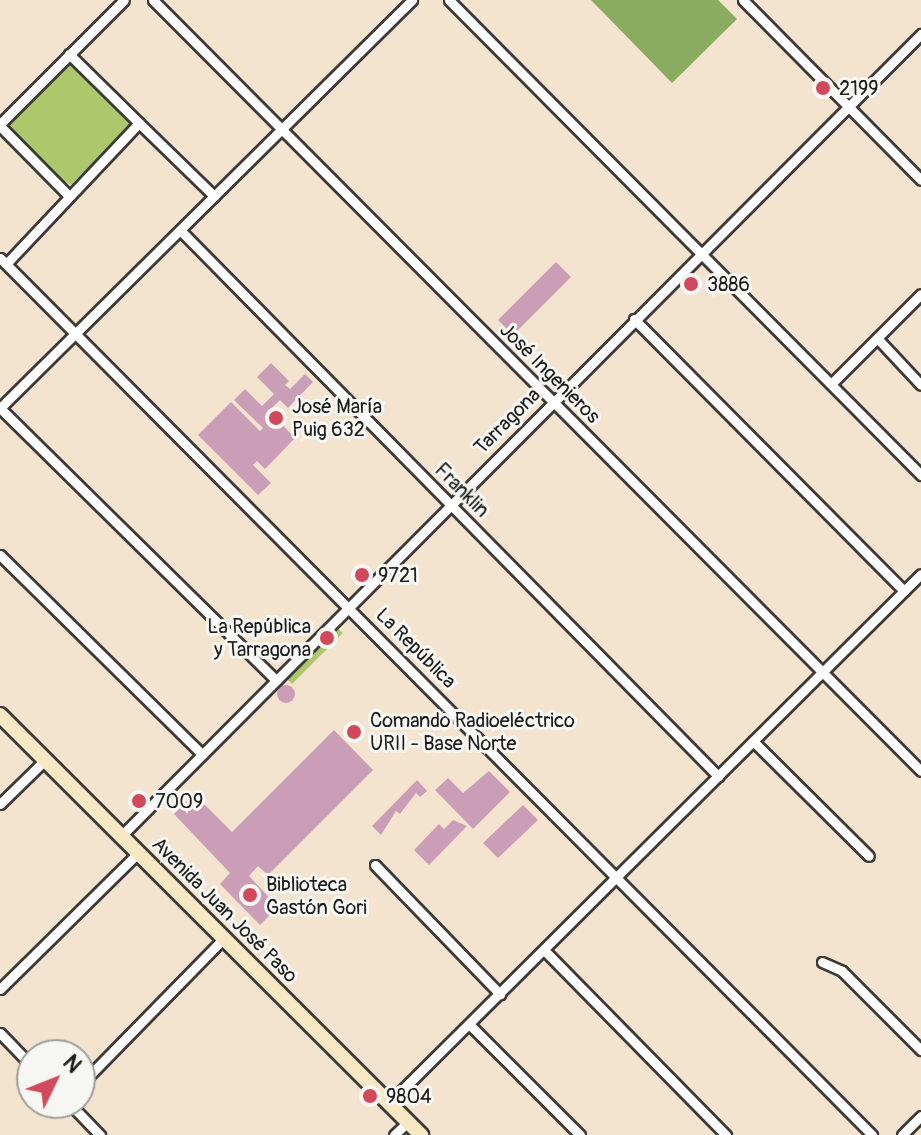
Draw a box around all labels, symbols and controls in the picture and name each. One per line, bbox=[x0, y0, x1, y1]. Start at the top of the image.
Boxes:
place label: 2199 bbox=[839, 76, 879, 100]
marker: 2199 bbox=[814, 79, 832, 97]
place label: 3886 bbox=[707, 272, 750, 296]
marker: 3886 bbox=[682, 275, 700, 293]
street label: José Ingenieros bbox=[495, 318, 605, 428]
street label: Tarragona bbox=[469, 383, 545, 459]
place label: José María Puig 632 bbox=[292, 394, 382, 441]
marker: José María Puig 632 bbox=[267, 409, 285, 427]
street label: Franklin bbox=[430, 458, 494, 522]
place label: 9721 bbox=[378, 563, 418, 587]
marker: 9721 bbox=[353, 566, 371, 584]
street label: La República bbox=[371, 603, 461, 693]
place label: La República y Tarragona bbox=[207, 614, 311, 661]
marker: La República y Tarragona bbox=[318, 629, 336, 647]
place label: Comando Radioeléctrico URII - Base Norte bbox=[370, 708, 575, 755]
marker: Comando Radioeléctrico URII - Base Norte bbox=[345, 723, 363, 741]
place label: 7009 bbox=[155, 789, 203, 813]
marker: 7009 bbox=[130, 792, 148, 810]
street label: Avenida Juan José Paso bbox=[147, 832, 303, 988]
place label: Biblioteca Gastón Gori bbox=[266, 872, 367, 919]
marker: Biblioteca Gastón Gori bbox=[241, 886, 259, 904]
north arrow bbox=[16, 1039, 96, 1119]
text: N bbox=[57, 1049, 87, 1079]
place label: 9804 bbox=[386, 1084, 432, 1108]
marker: 9804 bbox=[361, 1087, 379, 1105]

